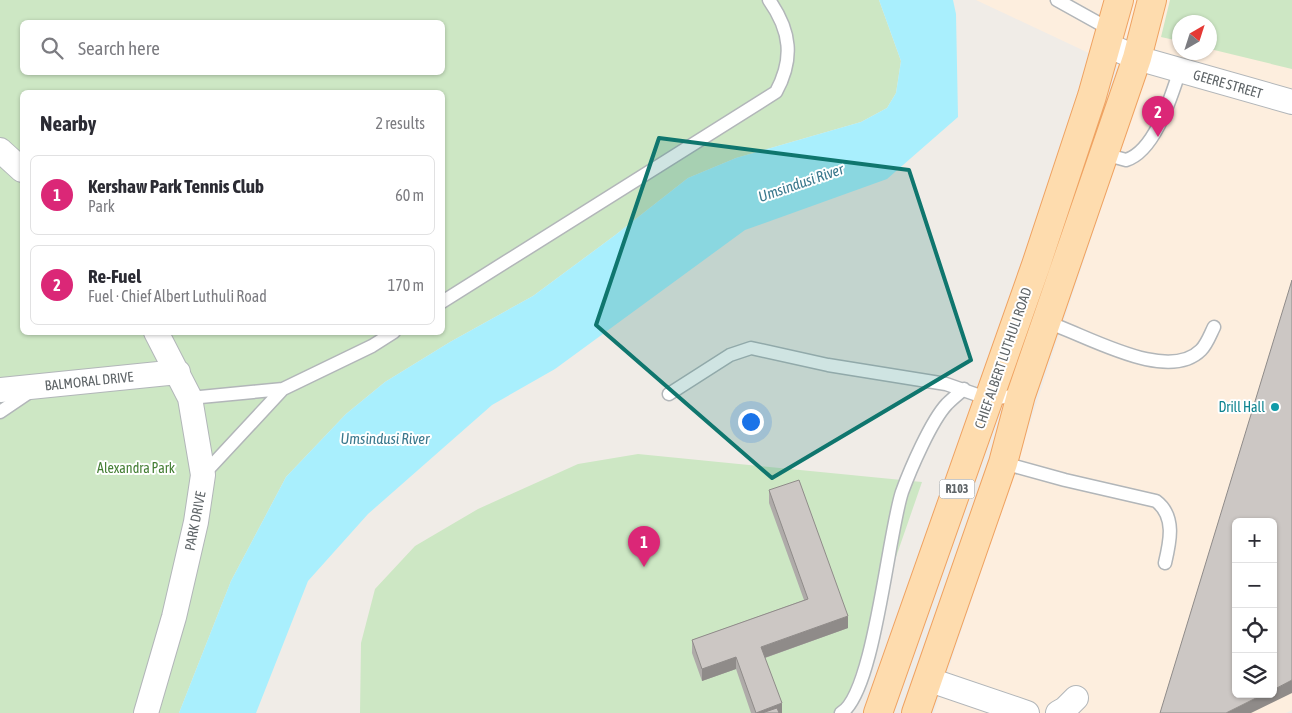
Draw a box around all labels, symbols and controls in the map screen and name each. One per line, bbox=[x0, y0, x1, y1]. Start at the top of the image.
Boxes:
north arrow bbox=[1172, 15, 1217, 60]
search box bbox=[20, 20, 445, 75]
icon: search bbox=[38, 34, 66, 62]
text: Search here bbox=[78, 37, 160, 59]
street label: GEERE STREET bbox=[1192, 66, 1264, 102]
pin: 2 bbox=[1142, 96, 1174, 137]
text: Nearby bbox=[40, 111, 96, 135]
text: 2 results bbox=[375, 114, 425, 132]
water label: Umsindusi River bbox=[756, 160, 846, 205]
text: Kershaw Park Tennis Club bbox=[88, 175, 264, 197]
text: 1 bbox=[53, 186, 61, 204]
text: 60 m bbox=[395, 186, 424, 204]
text: Park bbox=[88, 197, 115, 215]
text: Re-Fuel bbox=[88, 265, 141, 287]
text: 2 bbox=[53, 276, 61, 294]
text: 170 m bbox=[388, 276, 424, 294]
street label: CHIEF ALBERT LUTHULI ROAD bbox=[971, 285, 1035, 431]
text: Fuel · Chief Albert Luthuli Road bbox=[88, 287, 267, 305]
street label: BALMORAL DRIVE bbox=[44, 368, 134, 394]
place label: Drill Hall bbox=[1218, 399, 1265, 415]
marker: Drill Hall bbox=[1269, 401, 1281, 413]
your location bbox=[738, 409, 764, 435]
water label: Umsindusi River bbox=[340, 430, 430, 447]
park label: Alexandra Park bbox=[97, 460, 175, 476]
road number: R103 bbox=[940, 479, 974, 498]
street label: PARK DRIVE bbox=[181, 490, 209, 552]
map controls bbox=[1232, 518, 1277, 698]
button: + bbox=[1232, 518, 1277, 563]
pin: 1 bbox=[628, 526, 660, 567]
button: − bbox=[1232, 563, 1277, 608]
button: locate bbox=[1232, 608, 1277, 653]
button: layers bbox=[1232, 653, 1277, 698]

